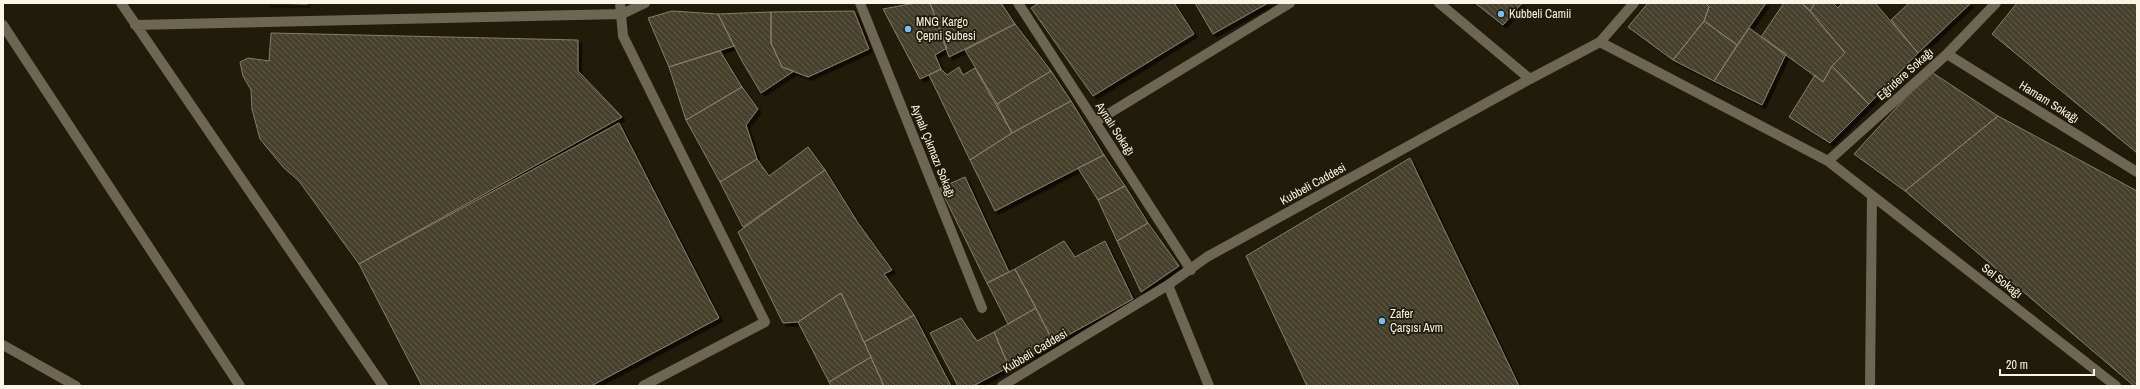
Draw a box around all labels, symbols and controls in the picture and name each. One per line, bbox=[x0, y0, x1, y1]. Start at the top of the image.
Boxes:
place label: Kubbeli Camii bbox=[1509, 6, 1571, 22]
marker: Kubbeli Camii bbox=[1496, 9, 1506, 19]
place label: MNG Kargo Çepni Şubesi bbox=[916, 14, 976, 44]
marker: MNG Kargo Çepni Şubesi bbox=[903, 24, 913, 34]
street label: Eğridere Sokağı bbox=[1873, 44, 1937, 104]
street label: Hamam Sokağı bbox=[2016, 77, 2082, 127]
street label: Aynalı Sokağı bbox=[1091, 98, 1138, 159]
street label: Aynalı Çıkmazı Sokağı bbox=[907, 101, 959, 200]
street label: Kubbeli Caddesi bbox=[1277, 159, 1349, 209]
street label: Sel Sokağı bbox=[1978, 260, 2026, 302]
place label: Zafer Çarşısı Avm bbox=[1390, 306, 1443, 336]
marker: Zafer Çarşısı Avm bbox=[1377, 316, 1387, 326]
street label: Kubbeli Caddesi bbox=[1000, 325, 1070, 377]
scale bar bbox=[2000, 351, 2094, 377]
text: 20 m bbox=[2006, 357, 2028, 373]

